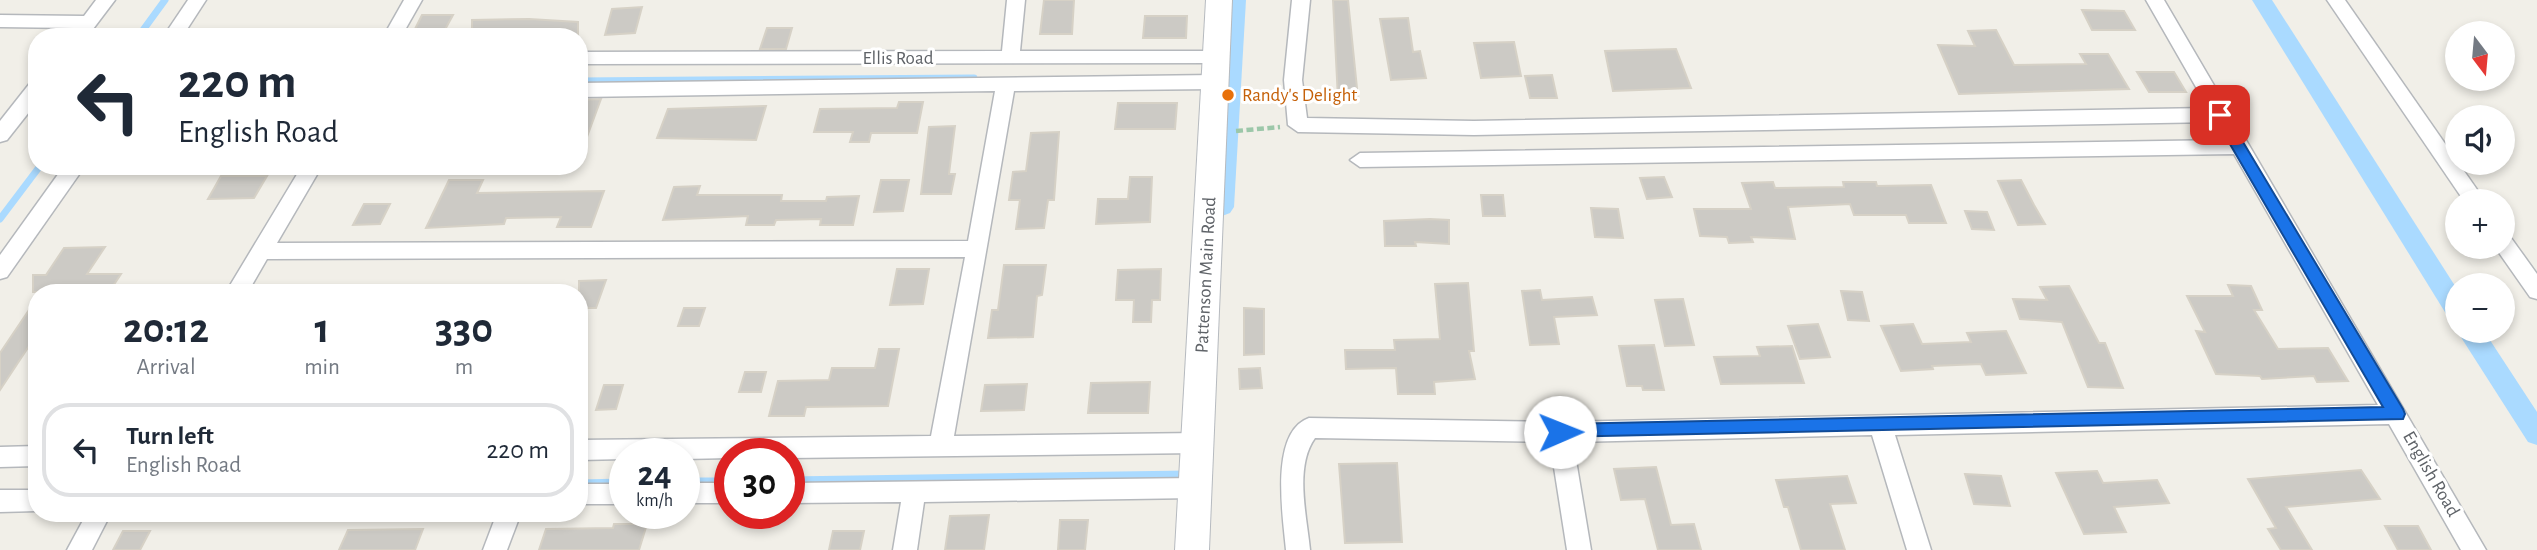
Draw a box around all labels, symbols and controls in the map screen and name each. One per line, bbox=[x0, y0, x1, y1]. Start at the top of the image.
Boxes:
north arrow bbox=[2445, 21, 2515, 91]
map controls bbox=[2445, 21, 2515, 343]
street label: Ellis Road bbox=[862, 49, 934, 68]
icon: left bbox=[63, 56, 154, 147]
text: 220 m bbox=[178, 58, 297, 107]
pin bbox=[2190, 85, 2250, 145]
place label: Randy's Delight bbox=[1242, 86, 1357, 105]
marker: Randy's Delight bbox=[1220, 87, 1236, 103]
icon: arrive bbox=[2201, 96, 2239, 134]
button: sound bbox=[2445, 105, 2515, 175]
text: English Road bbox=[178, 116, 338, 148]
button: + bbox=[2445, 189, 2515, 259]
street label: Pattenson Main Road bbox=[1192, 196, 1220, 354]
button: − bbox=[2445, 273, 2515, 343]
text: 20:12 bbox=[123, 308, 209, 350]
text: 1 bbox=[314, 308, 330, 350]
text: 330 bbox=[435, 308, 493, 350]
text: Arrival bbox=[136, 356, 196, 379]
text: min bbox=[304, 356, 340, 379]
text: m bbox=[455, 356, 473, 379]
position arrow bbox=[1523, 395, 1597, 469]
text: Turn left bbox=[126, 423, 214, 449]
street label: English Road bbox=[2399, 428, 2463, 520]
icon: left bbox=[67, 431, 105, 469]
text: 220 m bbox=[487, 437, 549, 463]
speed limit sign: 30 bbox=[714, 438, 805, 529]
text: English Road bbox=[126, 454, 241, 477]
text: 24 bbox=[637, 457, 672, 492]
text: km/h bbox=[636, 492, 673, 510]

